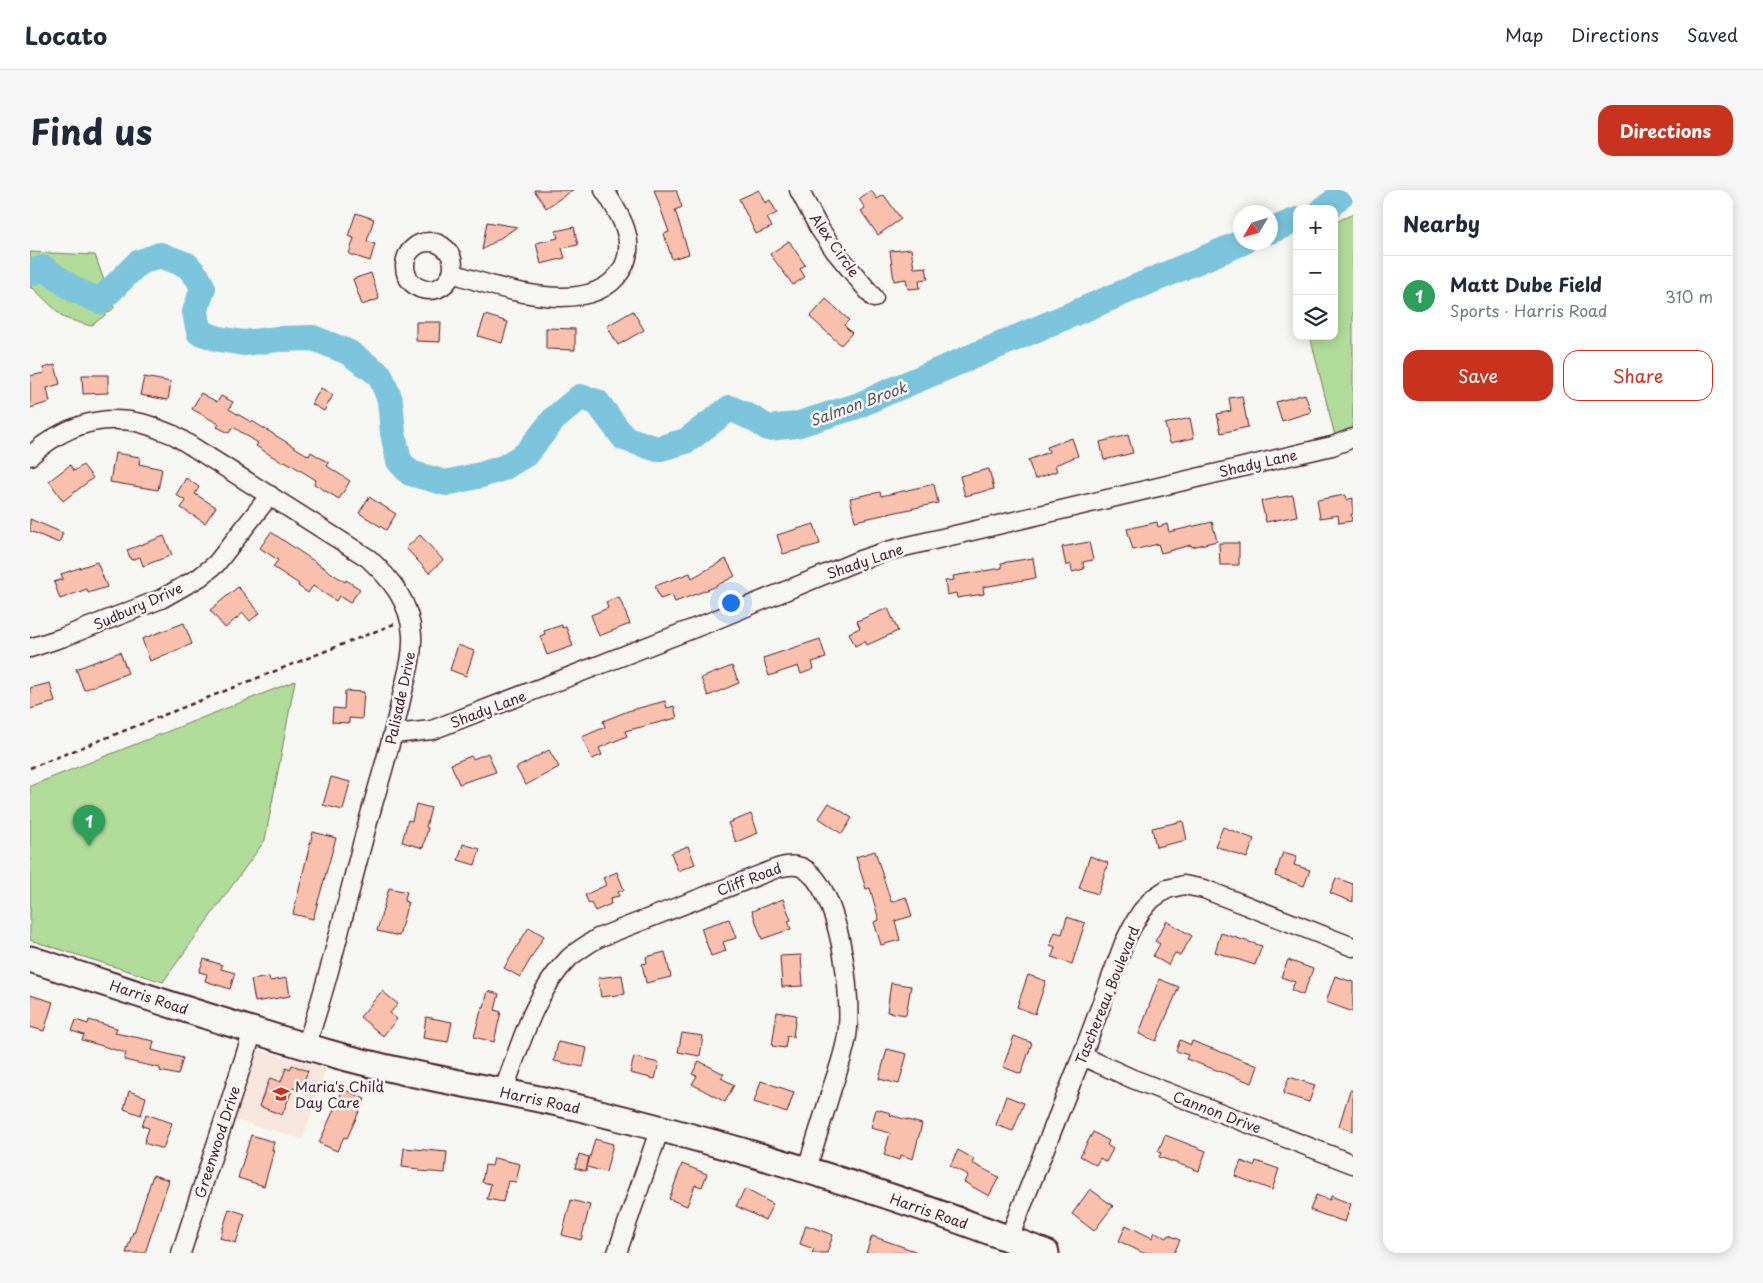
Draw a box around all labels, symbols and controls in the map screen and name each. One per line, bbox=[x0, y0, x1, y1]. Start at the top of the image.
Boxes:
text: Locato bbox=[25, 17, 107, 53]
text: Map bbox=[1505, 21, 1543, 48]
text: Directions bbox=[1571, 21, 1659, 48]
text: Saved bbox=[1687, 21, 1738, 48]
text: Find us bbox=[30, 104, 152, 157]
button: Directions bbox=[1598, 105, 1733, 156]
north arrow bbox=[1233, 205, 1278, 250]
map controls bbox=[1293, 205, 1338, 340]
button: + bbox=[1293, 205, 1338, 250]
text: Nearby bbox=[1403, 207, 1480, 239]
street label: Alex Circle bbox=[805, 209, 865, 281]
button: − bbox=[1293, 250, 1338, 295]
text: Matt Dube Field bbox=[1450, 270, 1602, 298]
text: 1 bbox=[1415, 284, 1423, 308]
text: 310 m bbox=[1665, 284, 1713, 308]
button: layers bbox=[1293, 295, 1338, 340]
text: Sports · Harris Road bbox=[1450, 298, 1607, 322]
button: Save bbox=[1403, 350, 1553, 401]
button: Share bbox=[1563, 350, 1713, 401]
water label: Salmon Brook bbox=[806, 374, 911, 431]
street label: Shady Lane bbox=[1217, 444, 1299, 482]
street label: Shady Lane bbox=[824, 538, 906, 584]
street label: Sudbury Drive bbox=[90, 577, 186, 635]
your location bbox=[718, 590, 744, 616]
street label: Palisade Drive bbox=[380, 649, 420, 747]
street label: Shady Lane bbox=[447, 685, 529, 733]
pin: 1 bbox=[73, 805, 105, 846]
street label: Cliff Road bbox=[714, 857, 784, 901]
street label: Taschereau Boulevard bbox=[1070, 922, 1145, 1067]
street label: Harris Road bbox=[107, 974, 191, 1020]
place label: Maria's Child Day Care bbox=[295, 1076, 384, 1113]
street label: Harris Road bbox=[498, 1081, 582, 1119]
street label: Greenwood Drive bbox=[189, 1083, 245, 1201]
school or university icon: Maria's Child Day Care bbox=[271, 1084, 291, 1104]
street label: Cannon Drive bbox=[1170, 1086, 1264, 1138]
street label: Harris Road bbox=[887, 1188, 971, 1234]

